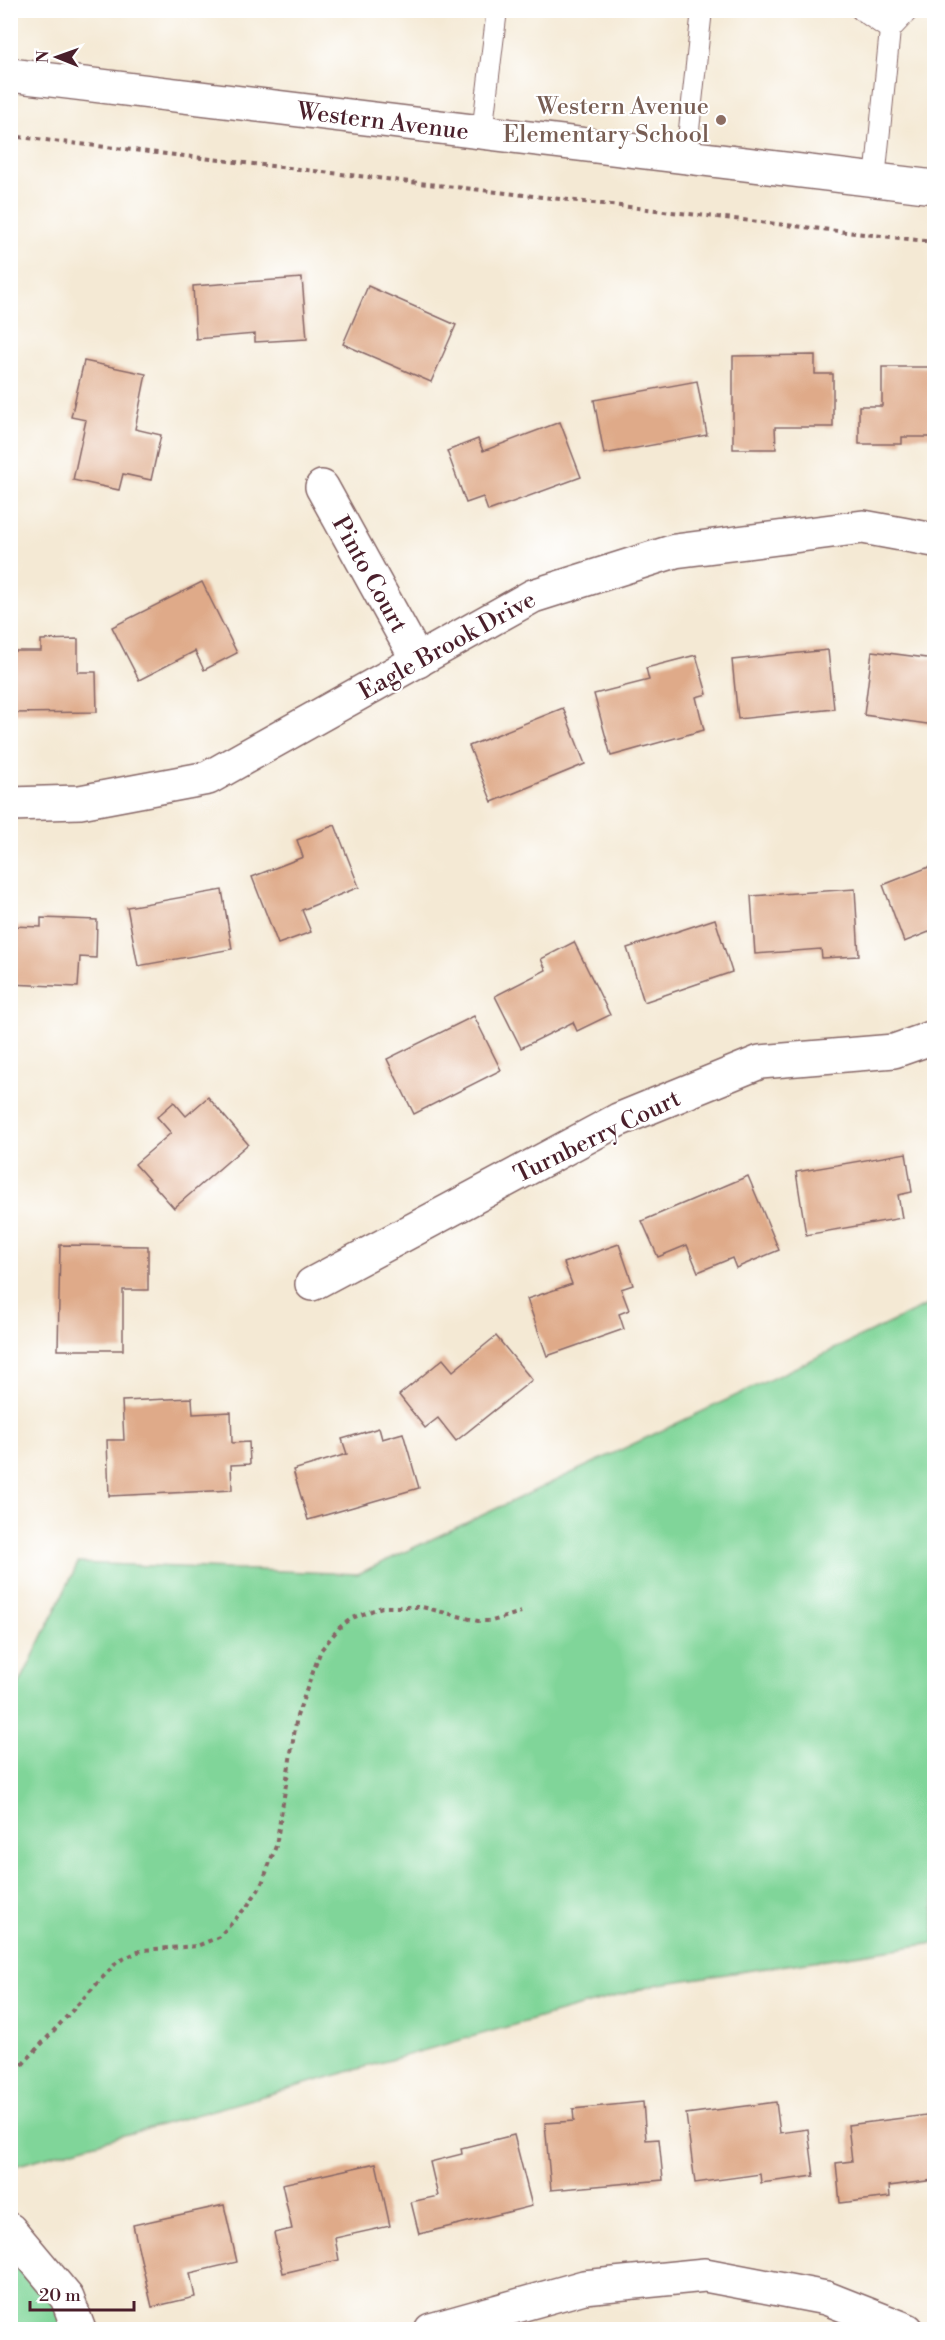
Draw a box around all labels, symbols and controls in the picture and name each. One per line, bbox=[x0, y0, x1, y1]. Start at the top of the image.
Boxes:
north arrow bbox=[27, 27, 87, 87]
text: N bbox=[33, 50, 53, 63]
place label: Western Avenue Elementary School bbox=[503, 92, 709, 150]
street label: Western Avenue bbox=[294, 96, 470, 147]
marker: Western Avenue Elementary School bbox=[714, 113, 728, 127]
street label: Pinto Court bbox=[325, 511, 414, 638]
street label: Eagle Brook Drive bbox=[354, 585, 541, 707]
street label: Turnberry Court bbox=[509, 1083, 686, 1190]
scale bar bbox=[30, 2274, 134, 2312]
text: 20 m bbox=[39, 2284, 81, 2307]

